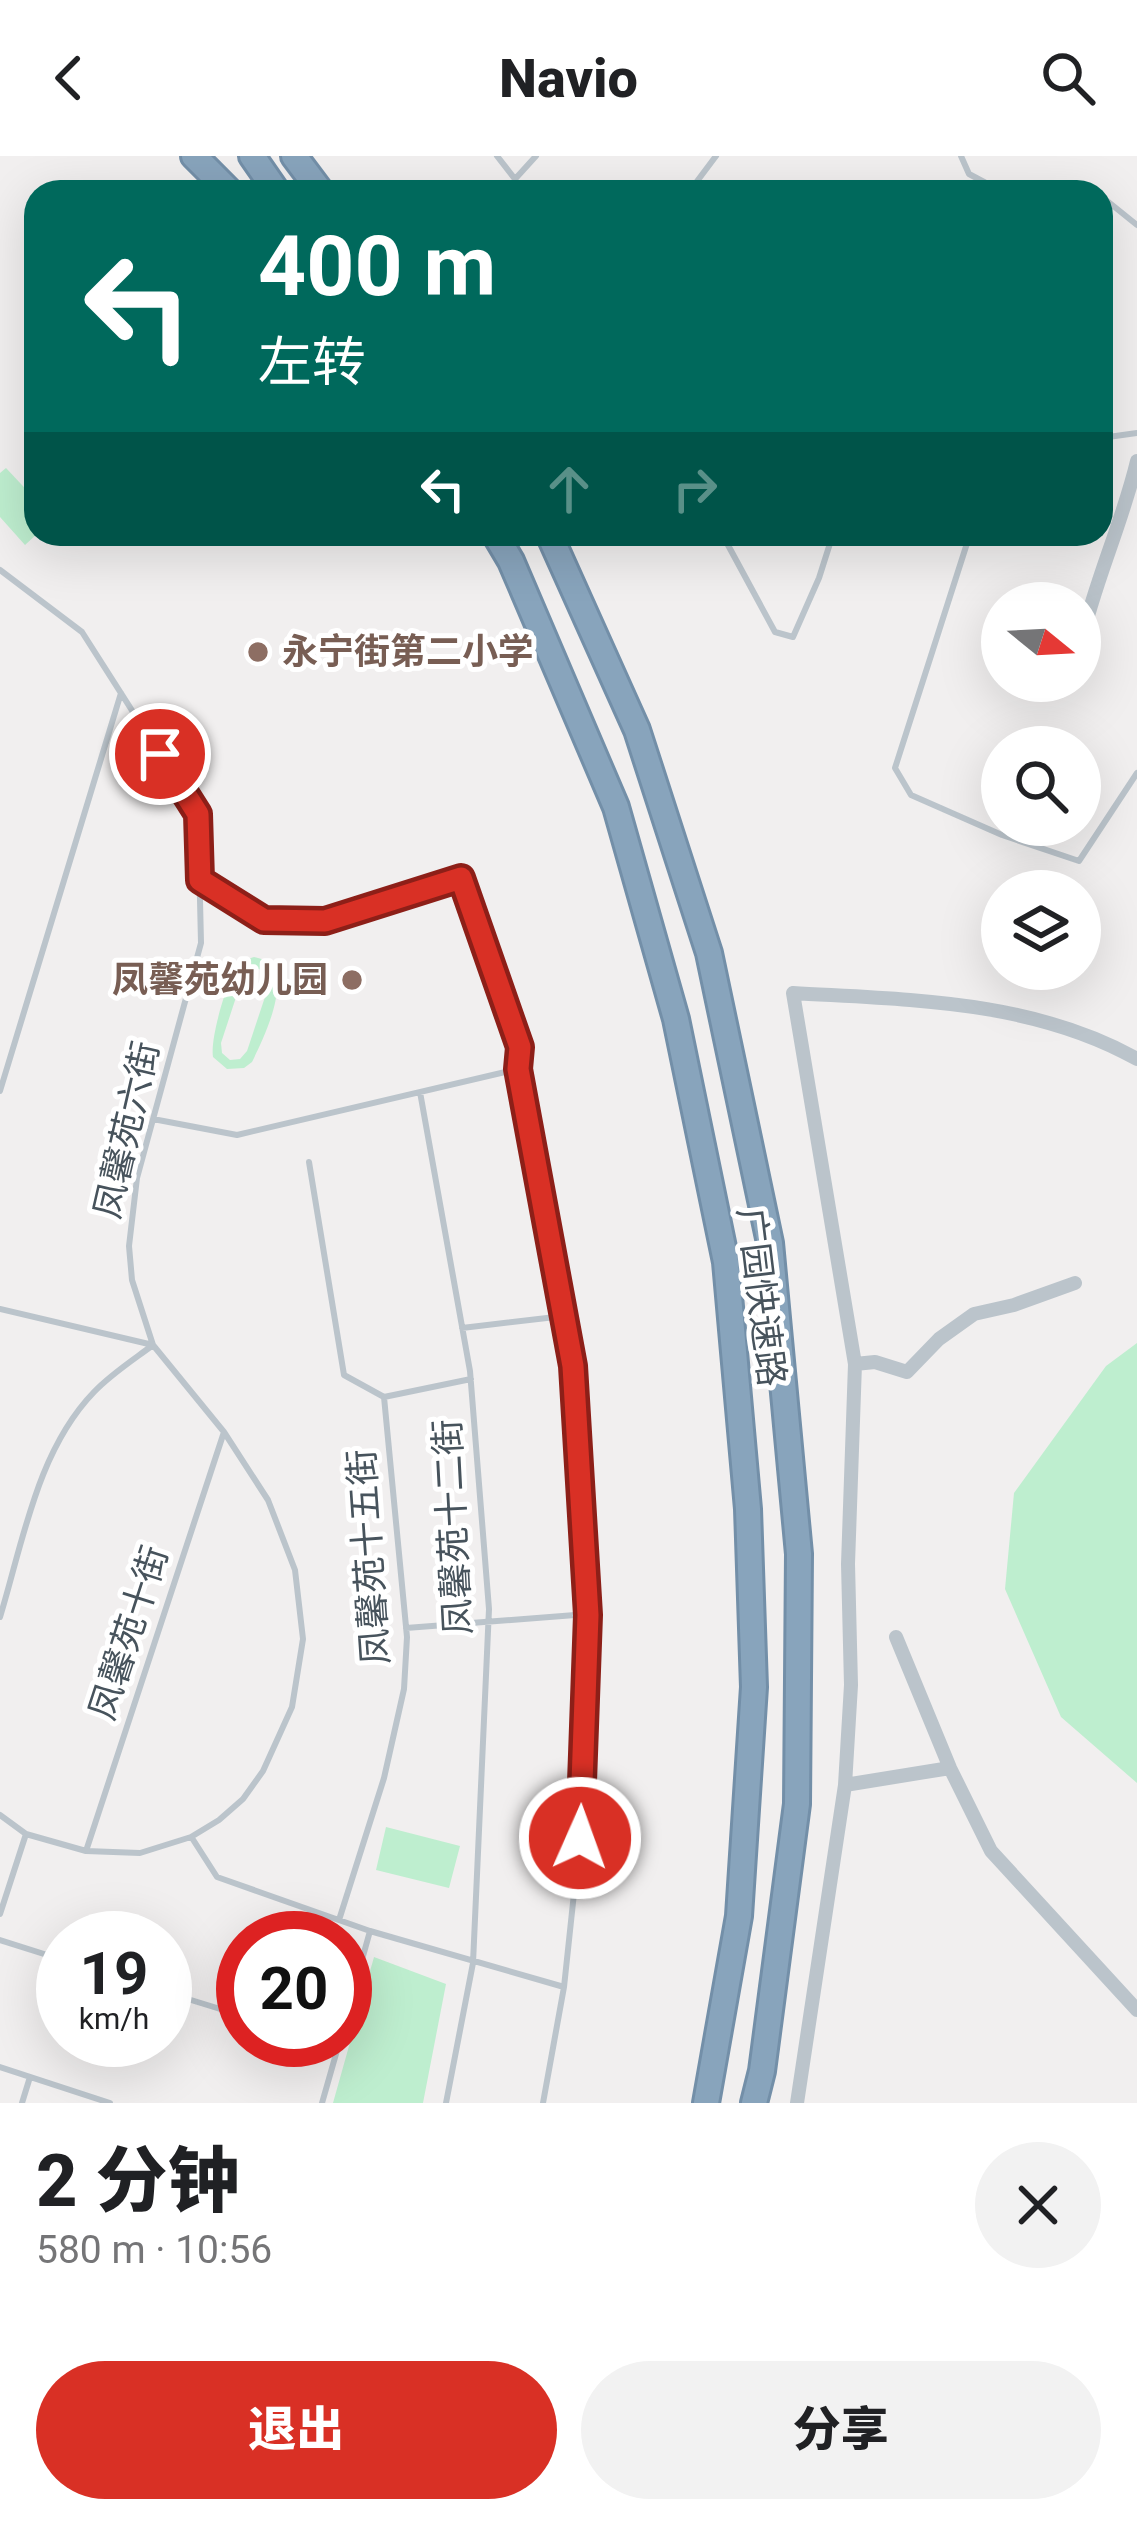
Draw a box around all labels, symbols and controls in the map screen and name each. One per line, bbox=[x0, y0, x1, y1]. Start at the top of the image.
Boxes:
icon: back bbox=[36, 45, 102, 111]
icon: search bbox=[1035, 45, 1101, 111]
text: Navio bbox=[499, 47, 638, 110]
text: 400 m bbox=[258, 217, 496, 316]
icon: left bbox=[60, 228, 216, 384]
text: 左转 bbox=[258, 331, 366, 394]
icon: left bbox=[410, 456, 476, 522]
icon: ahead bbox=[536, 456, 602, 522]
icon: right bbox=[662, 456, 728, 522]
north arrow bbox=[981, 582, 1101, 702]
map controls bbox=[981, 582, 1101, 990]
place label: 永宁街第二小学 bbox=[282, 631, 534, 673]
marker: 永宁街第二小学 bbox=[245, 639, 271, 665]
pin bbox=[109, 703, 211, 805]
icon: arrive bbox=[127, 721, 193, 787]
button: search bbox=[981, 726, 1101, 846]
button: layers bbox=[981, 870, 1101, 990]
place label: 凤馨苑幼儿园 bbox=[112, 959, 328, 1001]
marker: 凤馨苑幼儿园 bbox=[339, 967, 365, 993]
street label: 凤馨苑六街 bbox=[86, 1038, 168, 1222]
street label: 广园快速路 bbox=[729, 1205, 793, 1389]
street label: 凤馨苑十二街 bbox=[426, 1418, 480, 1636]
street label: 凤馨苑十五街 bbox=[341, 1448, 397, 1666]
street label: 凤馨苑十街 bbox=[81, 1541, 177, 1725]
position arrow bbox=[517, 1775, 643, 1901]
speed limit sign: 20 bbox=[216, 1911, 372, 2067]
text: 19 bbox=[80, 1938, 148, 2009]
text: km/h bbox=[79, 2001, 149, 2036]
text: 2 分钟 bbox=[36, 2139, 239, 2224]
button: close bbox=[975, 2142, 1101, 2268]
text: 580 m · 10:56 bbox=[36, 2227, 272, 2273]
button: 退出 bbox=[36, 2361, 557, 2499]
button: 分享 bbox=[581, 2361, 1101, 2499]

